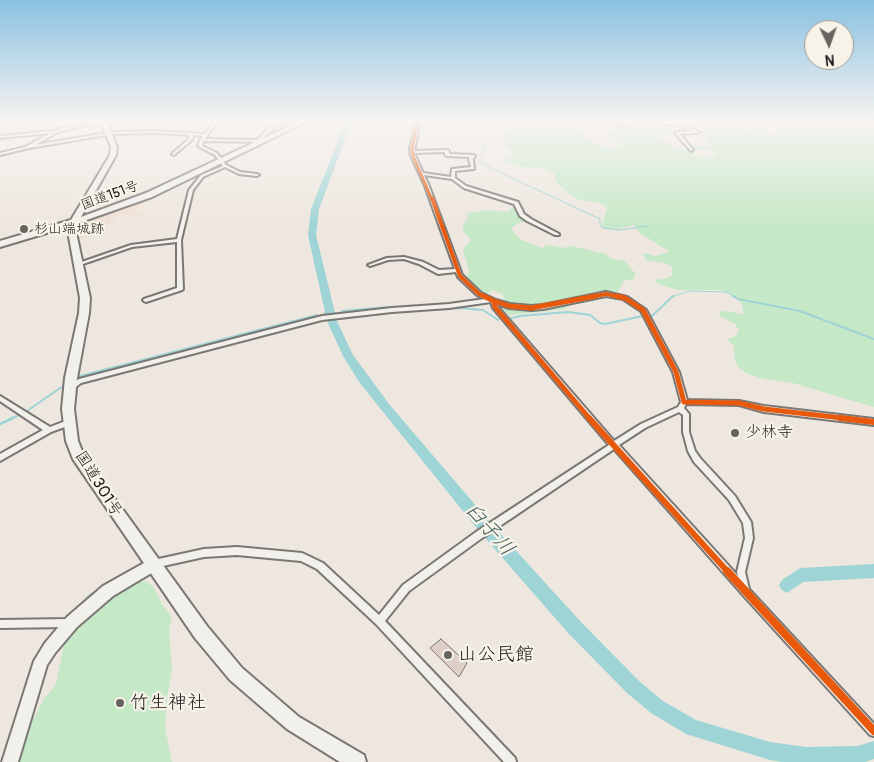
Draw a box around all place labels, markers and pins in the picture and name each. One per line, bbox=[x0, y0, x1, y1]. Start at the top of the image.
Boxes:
place label: 杉山端城跡 bbox=[34, 221, 104, 237]
marker: 杉山端城跡 bbox=[18, 223, 30, 235]
place label: 少林寺 bbox=[745, 423, 793, 443]
marker: 少林寺 bbox=[729, 427, 741, 439]
place label: 山公民館 bbox=[458, 644, 534, 666]
marker: 山公民館 bbox=[442, 649, 454, 661]
place label: 竹生神社 bbox=[130, 692, 206, 714]
marker: 竹生神社 bbox=[114, 697, 126, 709]

